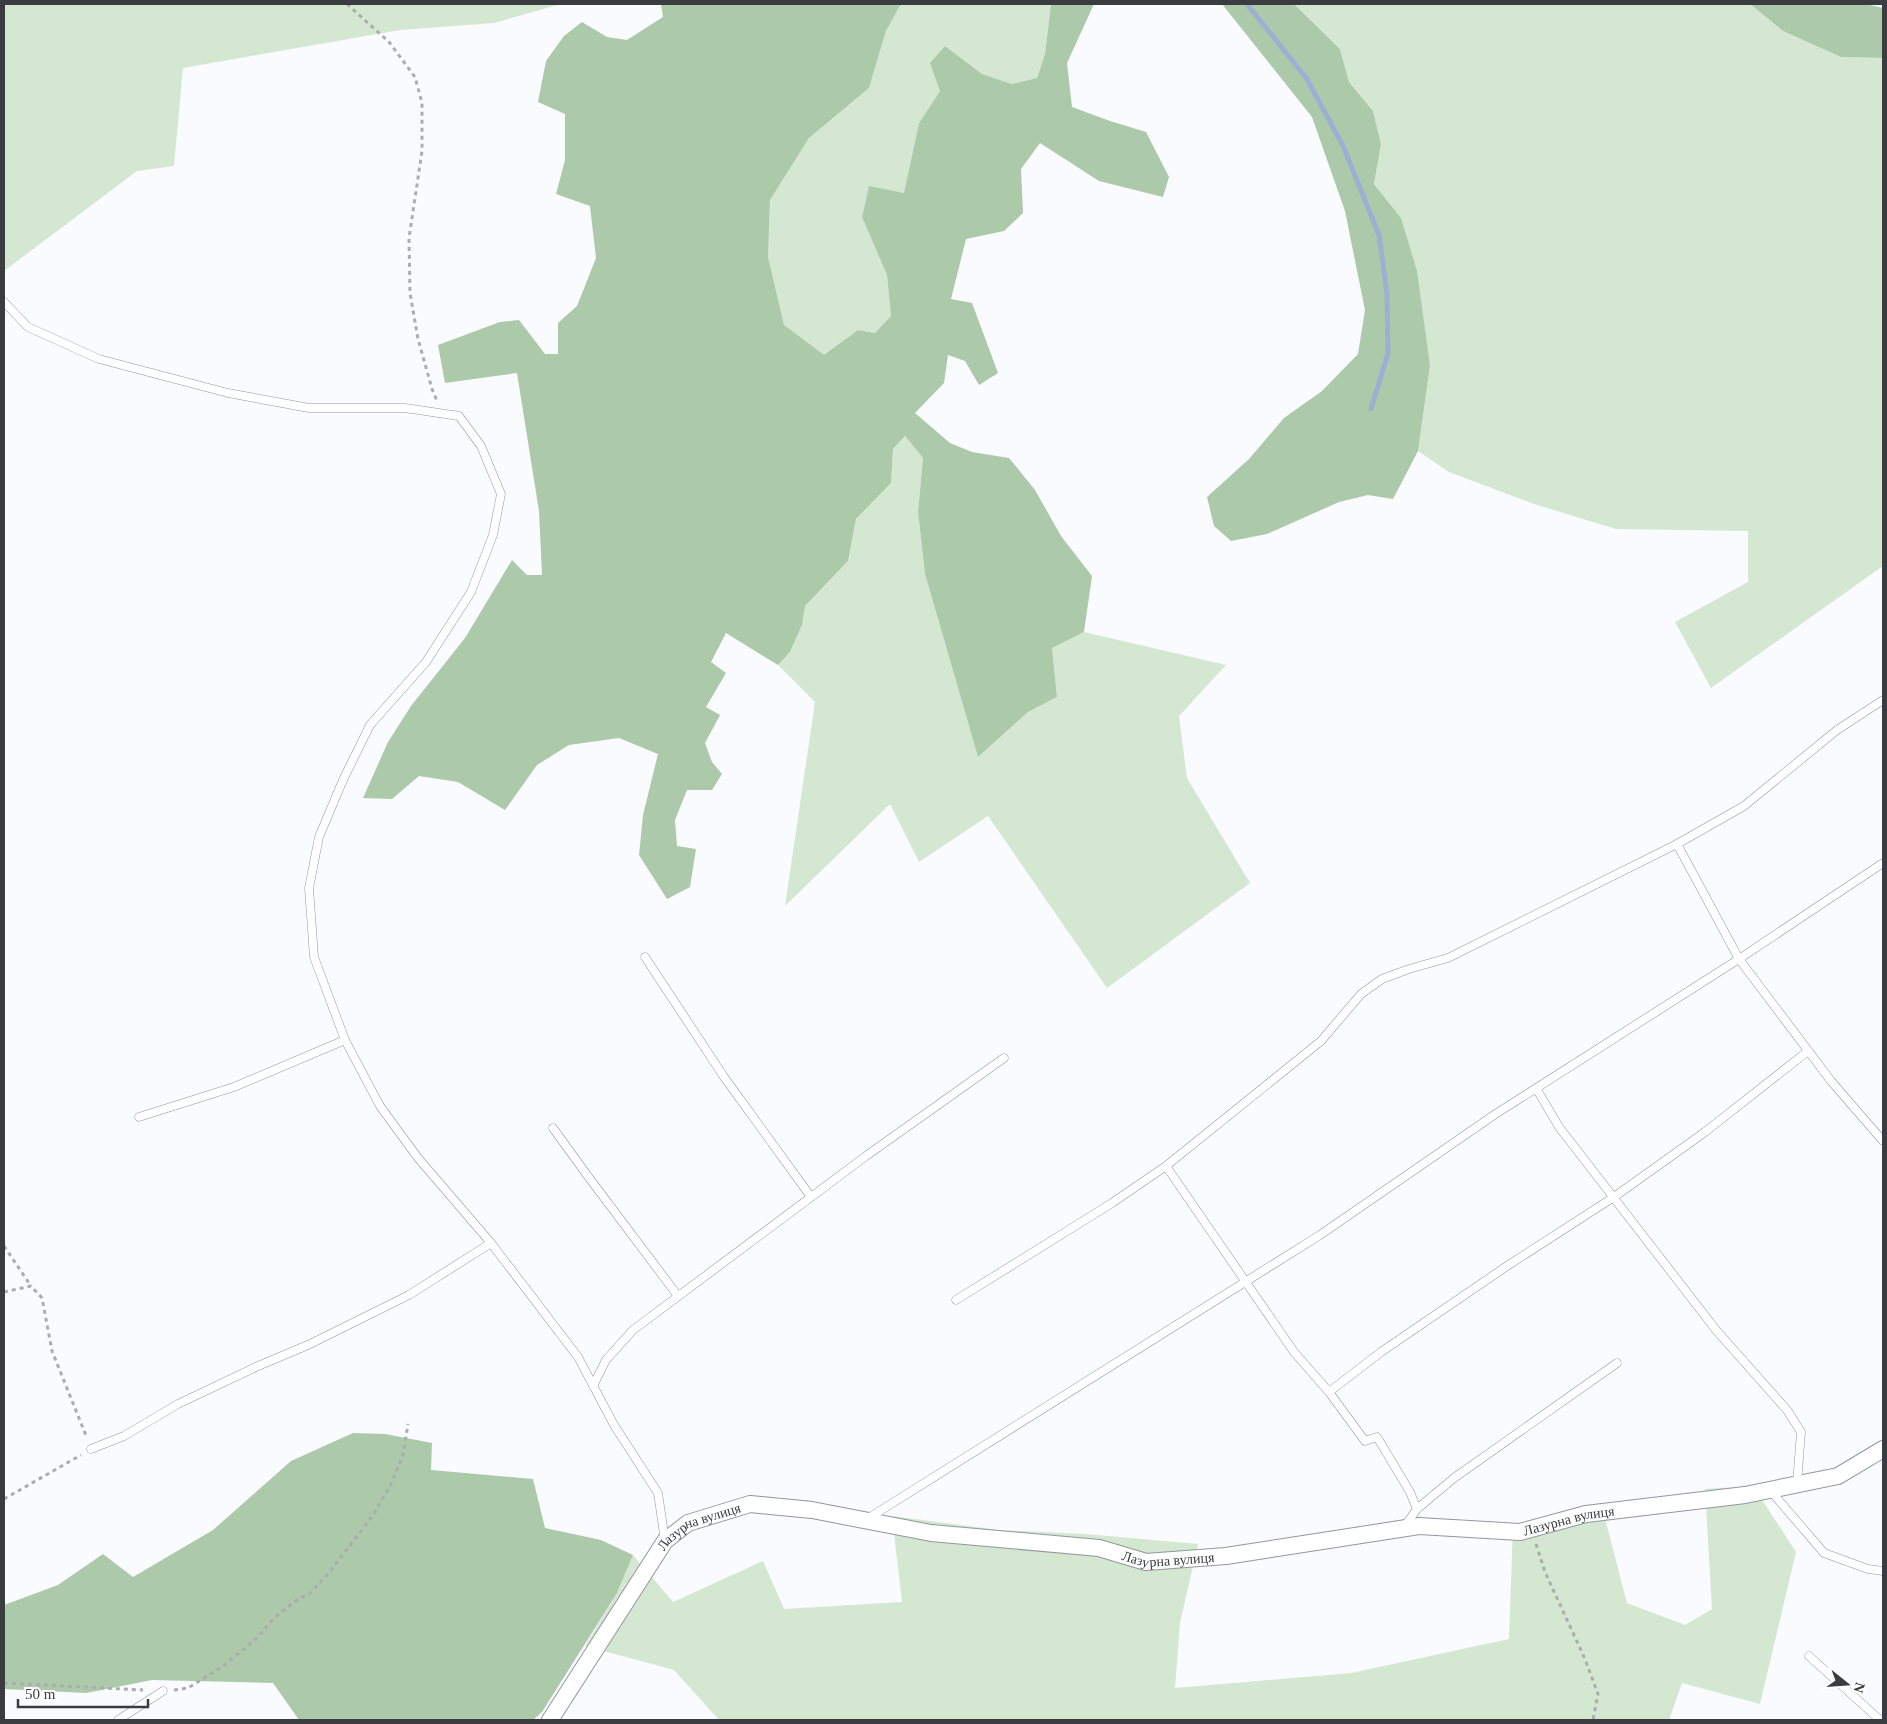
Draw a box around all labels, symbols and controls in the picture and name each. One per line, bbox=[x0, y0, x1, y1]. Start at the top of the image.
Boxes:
street label: Лазурна вулиця bbox=[654, 1500, 743, 1553]
street label: Лазурна вулиця bbox=[1522, 1504, 1616, 1539]
street label: Лазурна вулиця bbox=[1120, 1548, 1216, 1571]
north arrow bbox=[1822, 1659, 1872, 1709]
scale bar bbox=[18, 1676, 148, 1708]
text: N bbox=[1850, 1681, 1868, 1695]
text: 50 m bbox=[25, 1686, 56, 1702]

